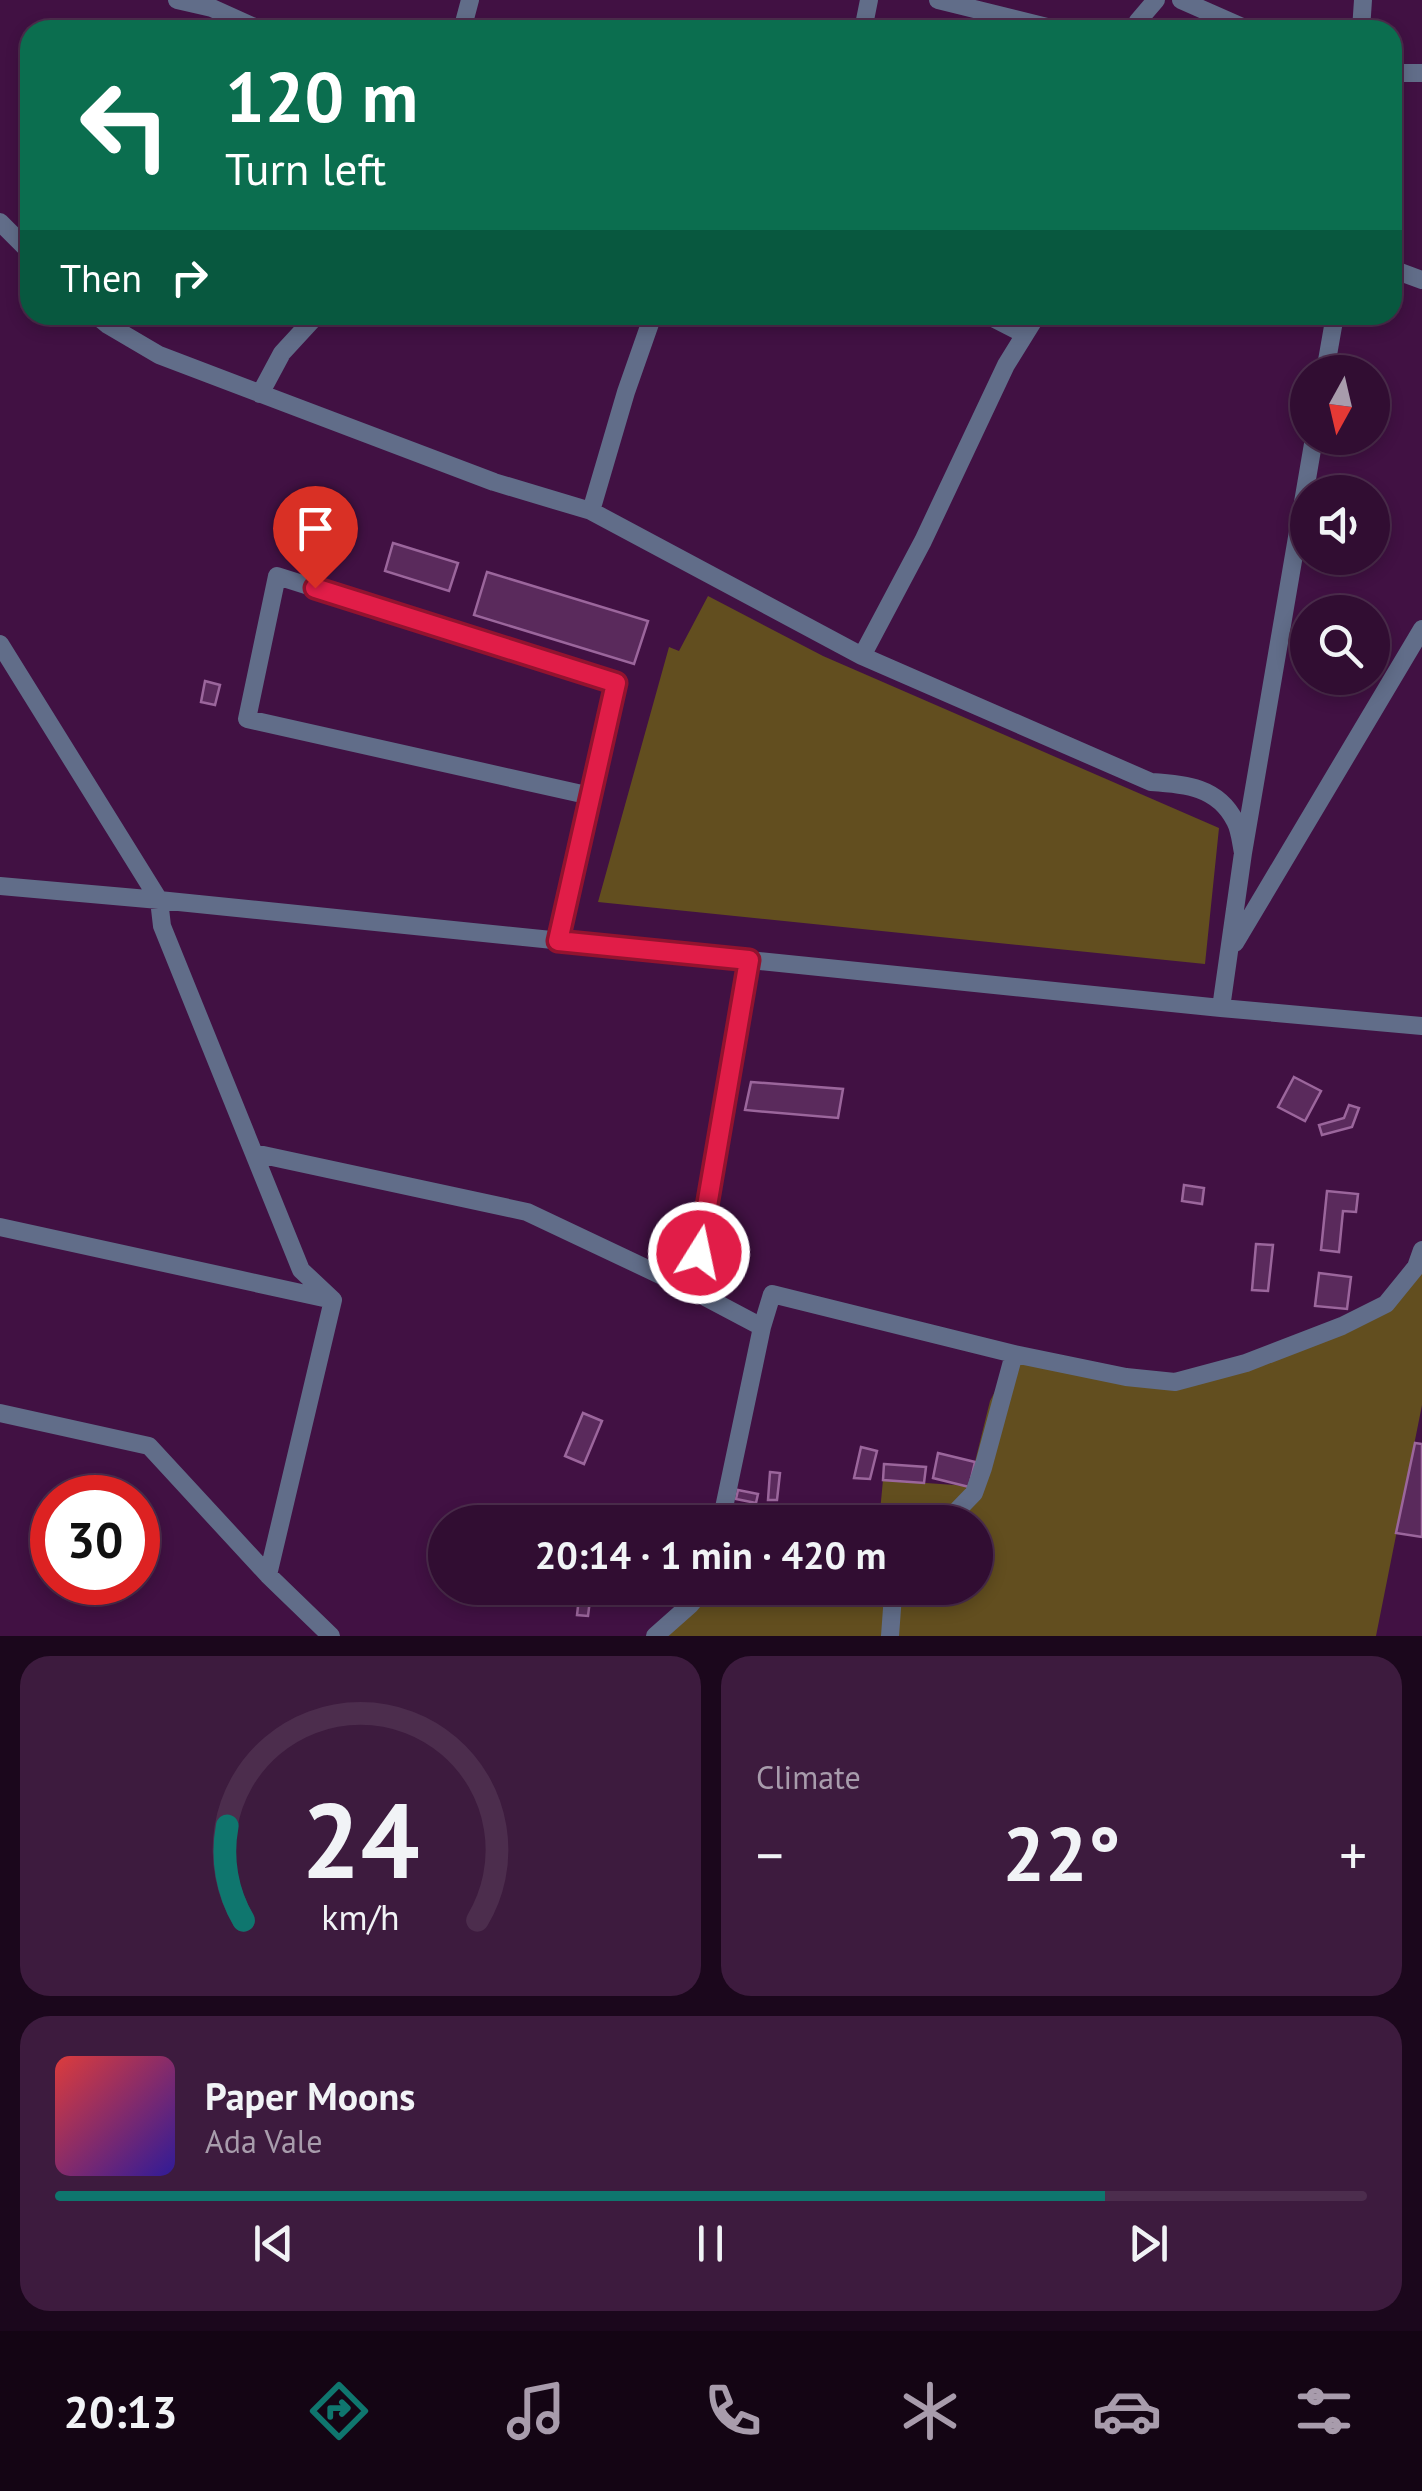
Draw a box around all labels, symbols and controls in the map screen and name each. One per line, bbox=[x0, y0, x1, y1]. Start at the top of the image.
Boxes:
text: 120 m bbox=[225, 51, 418, 141]
icon: left bbox=[60, 60, 190, 190]
text: Turn left bbox=[225, 139, 386, 197]
icon: right bbox=[162, 250, 217, 305]
text: Then bbox=[60, 253, 142, 302]
north arrow bbox=[1290, 355, 1390, 455]
map controls bbox=[1290, 355, 1390, 695]
button: sound bbox=[1290, 475, 1390, 575]
pin bbox=[273, 486, 358, 589]
icon: arrive bbox=[288, 501, 343, 556]
button: search bbox=[1290, 595, 1390, 695]
position arrow bbox=[647, 1201, 751, 1305]
speed limit sign: 30 bbox=[30, 1475, 160, 1605]
text: 20:14 · 1 min · 420 m bbox=[535, 1530, 886, 1579]
text: Climate bbox=[756, 1756, 861, 1798]
text: 24 bbox=[302, 1772, 419, 1907]
text: 22° bbox=[1003, 1805, 1120, 1902]
text: − bbox=[756, 1819, 784, 1890]
text: + bbox=[1339, 1819, 1367, 1890]
text: km/h bbox=[321, 1894, 400, 1940]
text: Paper Moons bbox=[205, 2071, 415, 2120]
text: Ada Vale bbox=[205, 2120, 322, 2162]
icon: previous bbox=[246, 2216, 301, 2271]
icon: pause bbox=[683, 2216, 738, 2271]
icon: next bbox=[1121, 2216, 1176, 2271]
icon: directions bbox=[304, 2376, 374, 2446]
icon: music bbox=[501, 2376, 571, 2446]
icon: phone bbox=[698, 2376, 768, 2446]
icon: climate bbox=[895, 2376, 965, 2446]
icon: car bbox=[1092, 2376, 1162, 2446]
icon: filters bbox=[1289, 2376, 1359, 2446]
text: 20:13 bbox=[63, 2382, 178, 2440]

